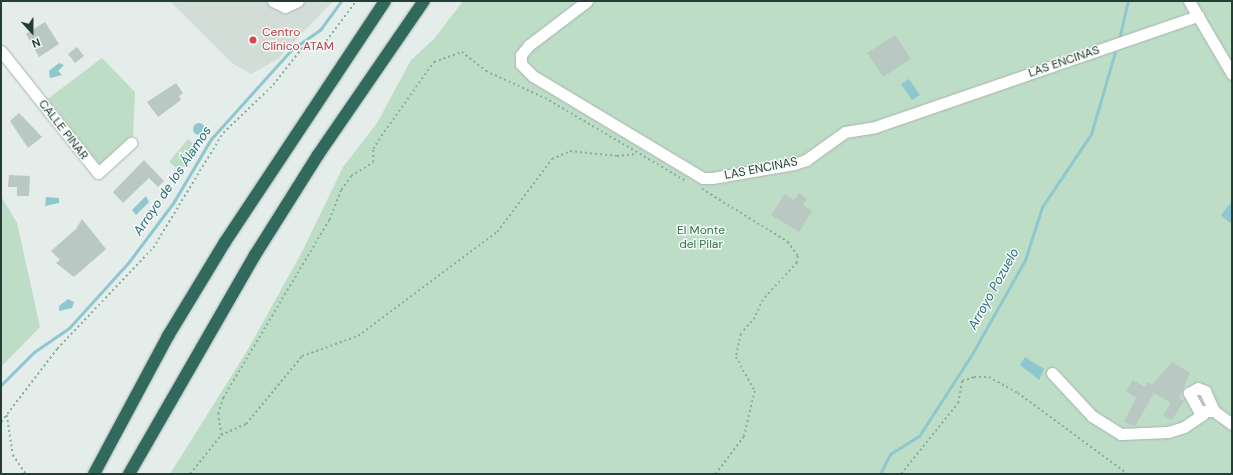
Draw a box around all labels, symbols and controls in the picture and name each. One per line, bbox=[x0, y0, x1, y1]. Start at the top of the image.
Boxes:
north arrow bbox=[12, 12, 52, 52]
place label: Centro Clínico ATAM bbox=[262, 26, 334, 54]
marker: Centro Clínico ATAM bbox=[247, 34, 259, 46]
text: N bbox=[30, 35, 43, 51]
street label: LAS ENCINAS bbox=[1027, 43, 1101, 81]
street label: CALLE PINAR bbox=[35, 97, 91, 163]
water label: Arroyo de los Álamos bbox=[131, 123, 215, 239]
street label: LAS ENCINAS bbox=[723, 155, 799, 183]
park label: El Monte del Pilar bbox=[677, 224, 725, 252]
water label: Arroyo Pozuelo bbox=[965, 246, 1023, 332]

